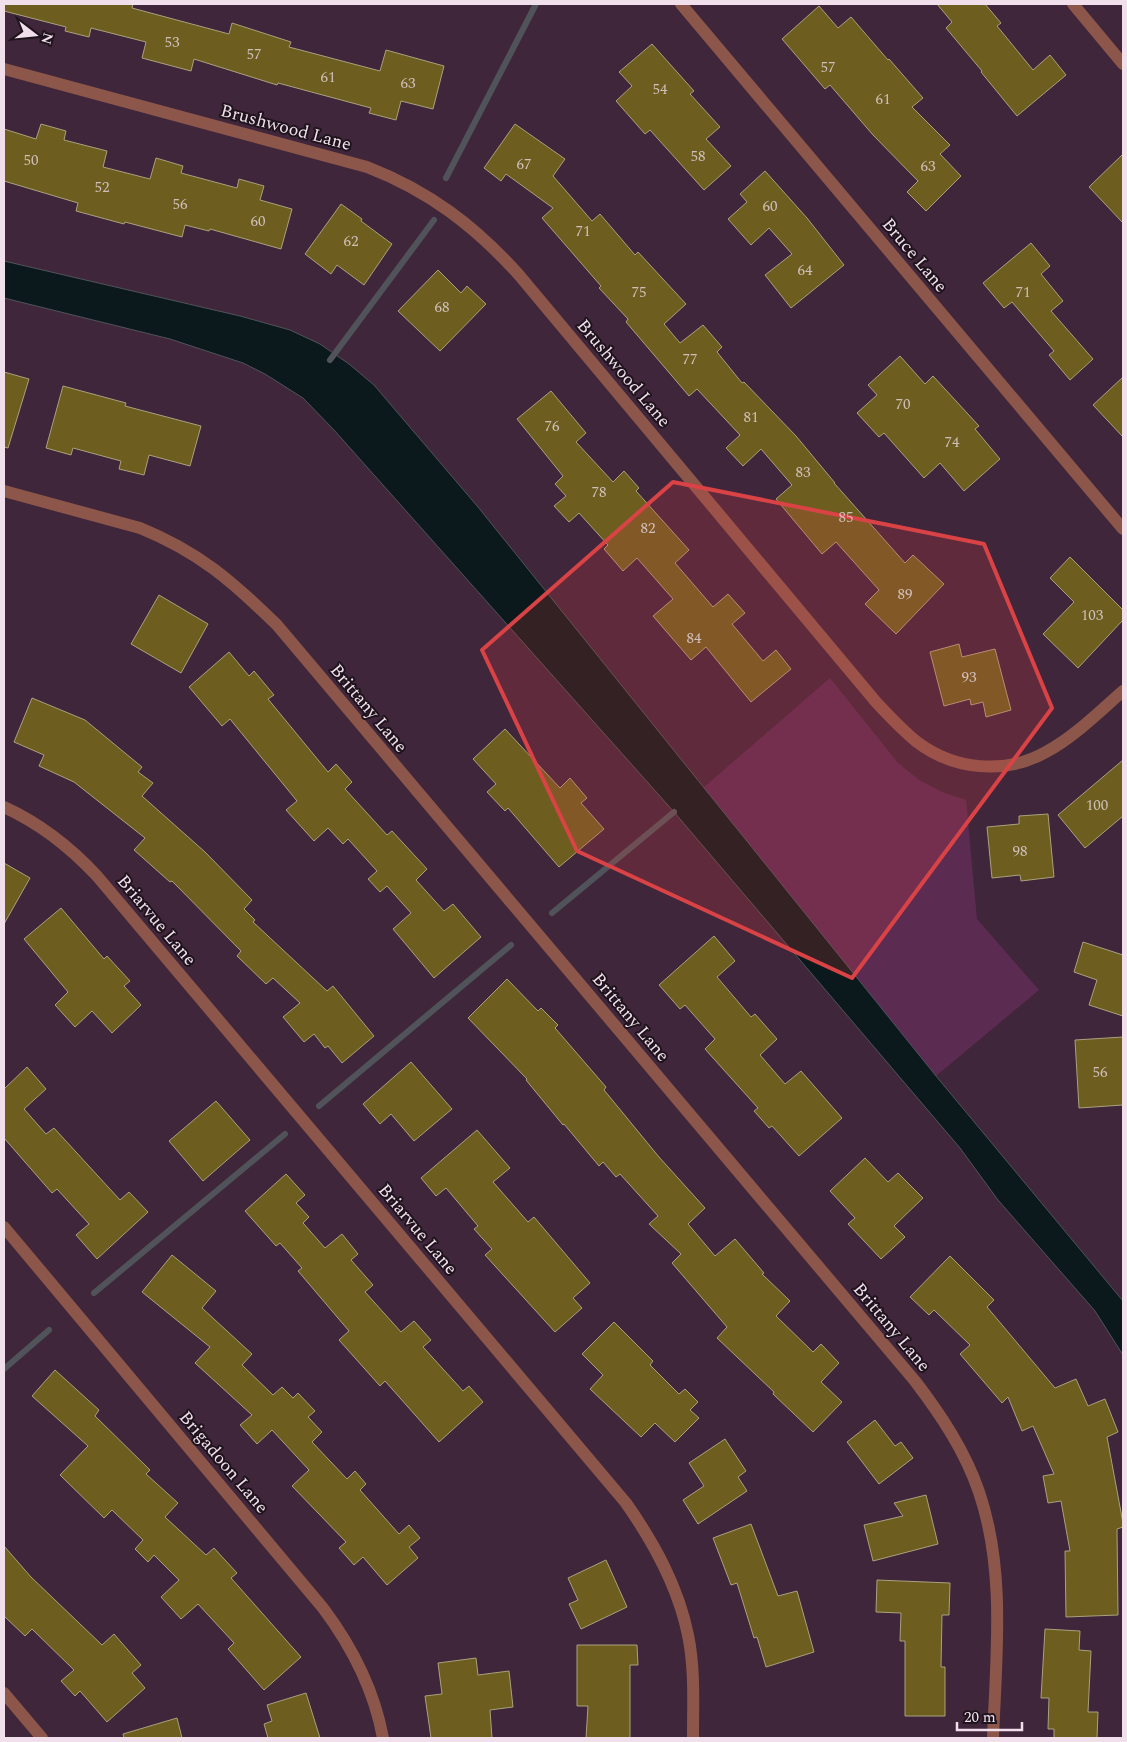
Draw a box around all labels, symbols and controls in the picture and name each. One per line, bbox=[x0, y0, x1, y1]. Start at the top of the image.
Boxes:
north arrow bbox=[10, 10, 60, 60]
text: N bbox=[35, 30, 59, 47]
house number: 53 bbox=[164, 31, 180, 54]
house number: 57 bbox=[246, 43, 262, 66]
house number: 57 bbox=[820, 56, 836, 79]
house number: 61 bbox=[320, 66, 336, 89]
house number: 63 bbox=[400, 72, 416, 95]
house number: 54 bbox=[652, 78, 668, 101]
house number: 61 bbox=[875, 88, 891, 111]
street label: Brushwood Lane bbox=[218, 97, 354, 158]
house number: 58 bbox=[690, 145, 706, 168]
house number: 50 bbox=[23, 149, 39, 172]
house number: 67 bbox=[516, 153, 532, 176]
house number: 63 bbox=[920, 155, 936, 178]
house number: 52 bbox=[94, 176, 110, 199]
house number: 56 bbox=[172, 193, 188, 216]
house number: 60 bbox=[762, 195, 778, 218]
house number: 60 bbox=[250, 210, 266, 233]
street label: Bruce Lane bbox=[875, 212, 954, 299]
house number: 71 bbox=[575, 220, 591, 243]
house number: 62 bbox=[343, 230, 359, 253]
house number: 64 bbox=[797, 259, 813, 282]
house number: 75 bbox=[631, 281, 647, 304]
house number: 71 bbox=[1015, 281, 1031, 304]
house number: 68 bbox=[434, 296, 450, 319]
street label: Brushwood Lane bbox=[570, 313, 677, 433]
house number: 77 bbox=[682, 348, 698, 371]
house number: 70 bbox=[895, 393, 911, 416]
house number: 81 bbox=[743, 406, 759, 429]
house number: 76 bbox=[544, 415, 560, 438]
house number: 74 bbox=[944, 431, 960, 454]
house number: 83 bbox=[795, 461, 811, 484]
house number: 78 bbox=[591, 481, 607, 504]
house number: 85 bbox=[838, 506, 854, 529]
house number: 82 bbox=[640, 517, 656, 540]
house number: 89 bbox=[897, 583, 913, 606]
house number: 103 bbox=[1081, 604, 1104, 627]
house number: 84 bbox=[686, 627, 702, 650]
street label: Brittany Lane bbox=[323, 658, 414, 759]
house number: 93 bbox=[961, 666, 977, 689]
house number: 100 bbox=[1086, 794, 1108, 817]
house number: 98 bbox=[1012, 840, 1028, 863]
street label: Briarvue Lane bbox=[110, 869, 203, 972]
street label: Brittany Lane bbox=[585, 967, 676, 1068]
house number: 56 bbox=[1092, 1061, 1108, 1084]
street label: Briarvue Lane bbox=[371, 1178, 464, 1281]
street label: Brittany Lane bbox=[846, 1277, 937, 1378]
street label: Brigadoon Lane bbox=[172, 1405, 275, 1520]
scale bar bbox=[957, 1700, 1022, 1732]
text: 20 m bbox=[964, 1706, 996, 1729]

